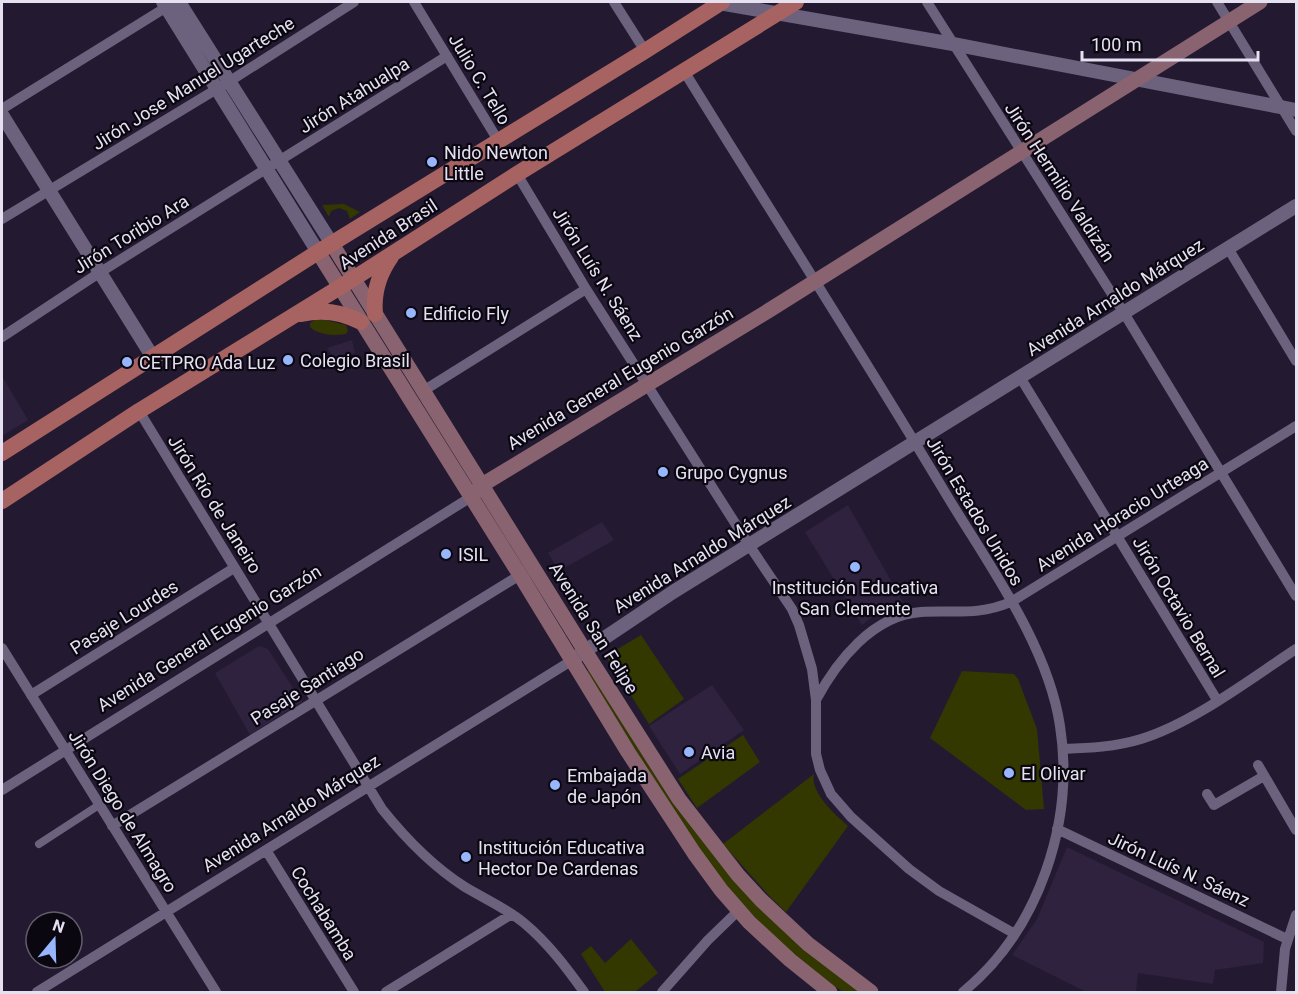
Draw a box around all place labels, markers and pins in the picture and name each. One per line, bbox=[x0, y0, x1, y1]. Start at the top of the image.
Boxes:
place label: Nido Newton Little bbox=[444, 142, 548, 184]
marker: Nido Newton Little bbox=[425, 155, 439, 169]
place label: Edificio Fly bbox=[423, 303, 509, 324]
marker: Edificio Fly bbox=[404, 306, 418, 320]
place label: Colegio Brasil bbox=[300, 350, 410, 371]
place label: CETPRO Ada Luz bbox=[139, 352, 276, 373]
marker: Colegio Brasil bbox=[281, 353, 295, 367]
marker: CETPRO Ada Luz bbox=[120, 355, 134, 369]
place label: Grupo Cygnus bbox=[675, 462, 788, 483]
marker: Grupo Cygnus bbox=[656, 465, 670, 479]
place label: ISIL bbox=[458, 544, 488, 565]
marker: ISIL bbox=[439, 547, 453, 561]
marker: Institución Educativa San Clemente bbox=[848, 560, 862, 574]
place label: Institución Educativa San Clemente bbox=[772, 577, 938, 619]
place label: Avia bbox=[701, 742, 735, 763]
marker: Avia bbox=[682, 745, 696, 759]
place label: El Olivar bbox=[1021, 763, 1086, 784]
place label: Embajada de Japón bbox=[567, 765, 647, 807]
marker: El Olivar bbox=[1002, 766, 1016, 780]
marker: Embajada de Japón bbox=[548, 778, 562, 792]
place label: Institución Educativa Hector De Cardenas bbox=[478, 837, 645, 879]
marker: Institución Educativa Hector De Cardenas bbox=[459, 850, 473, 864]

